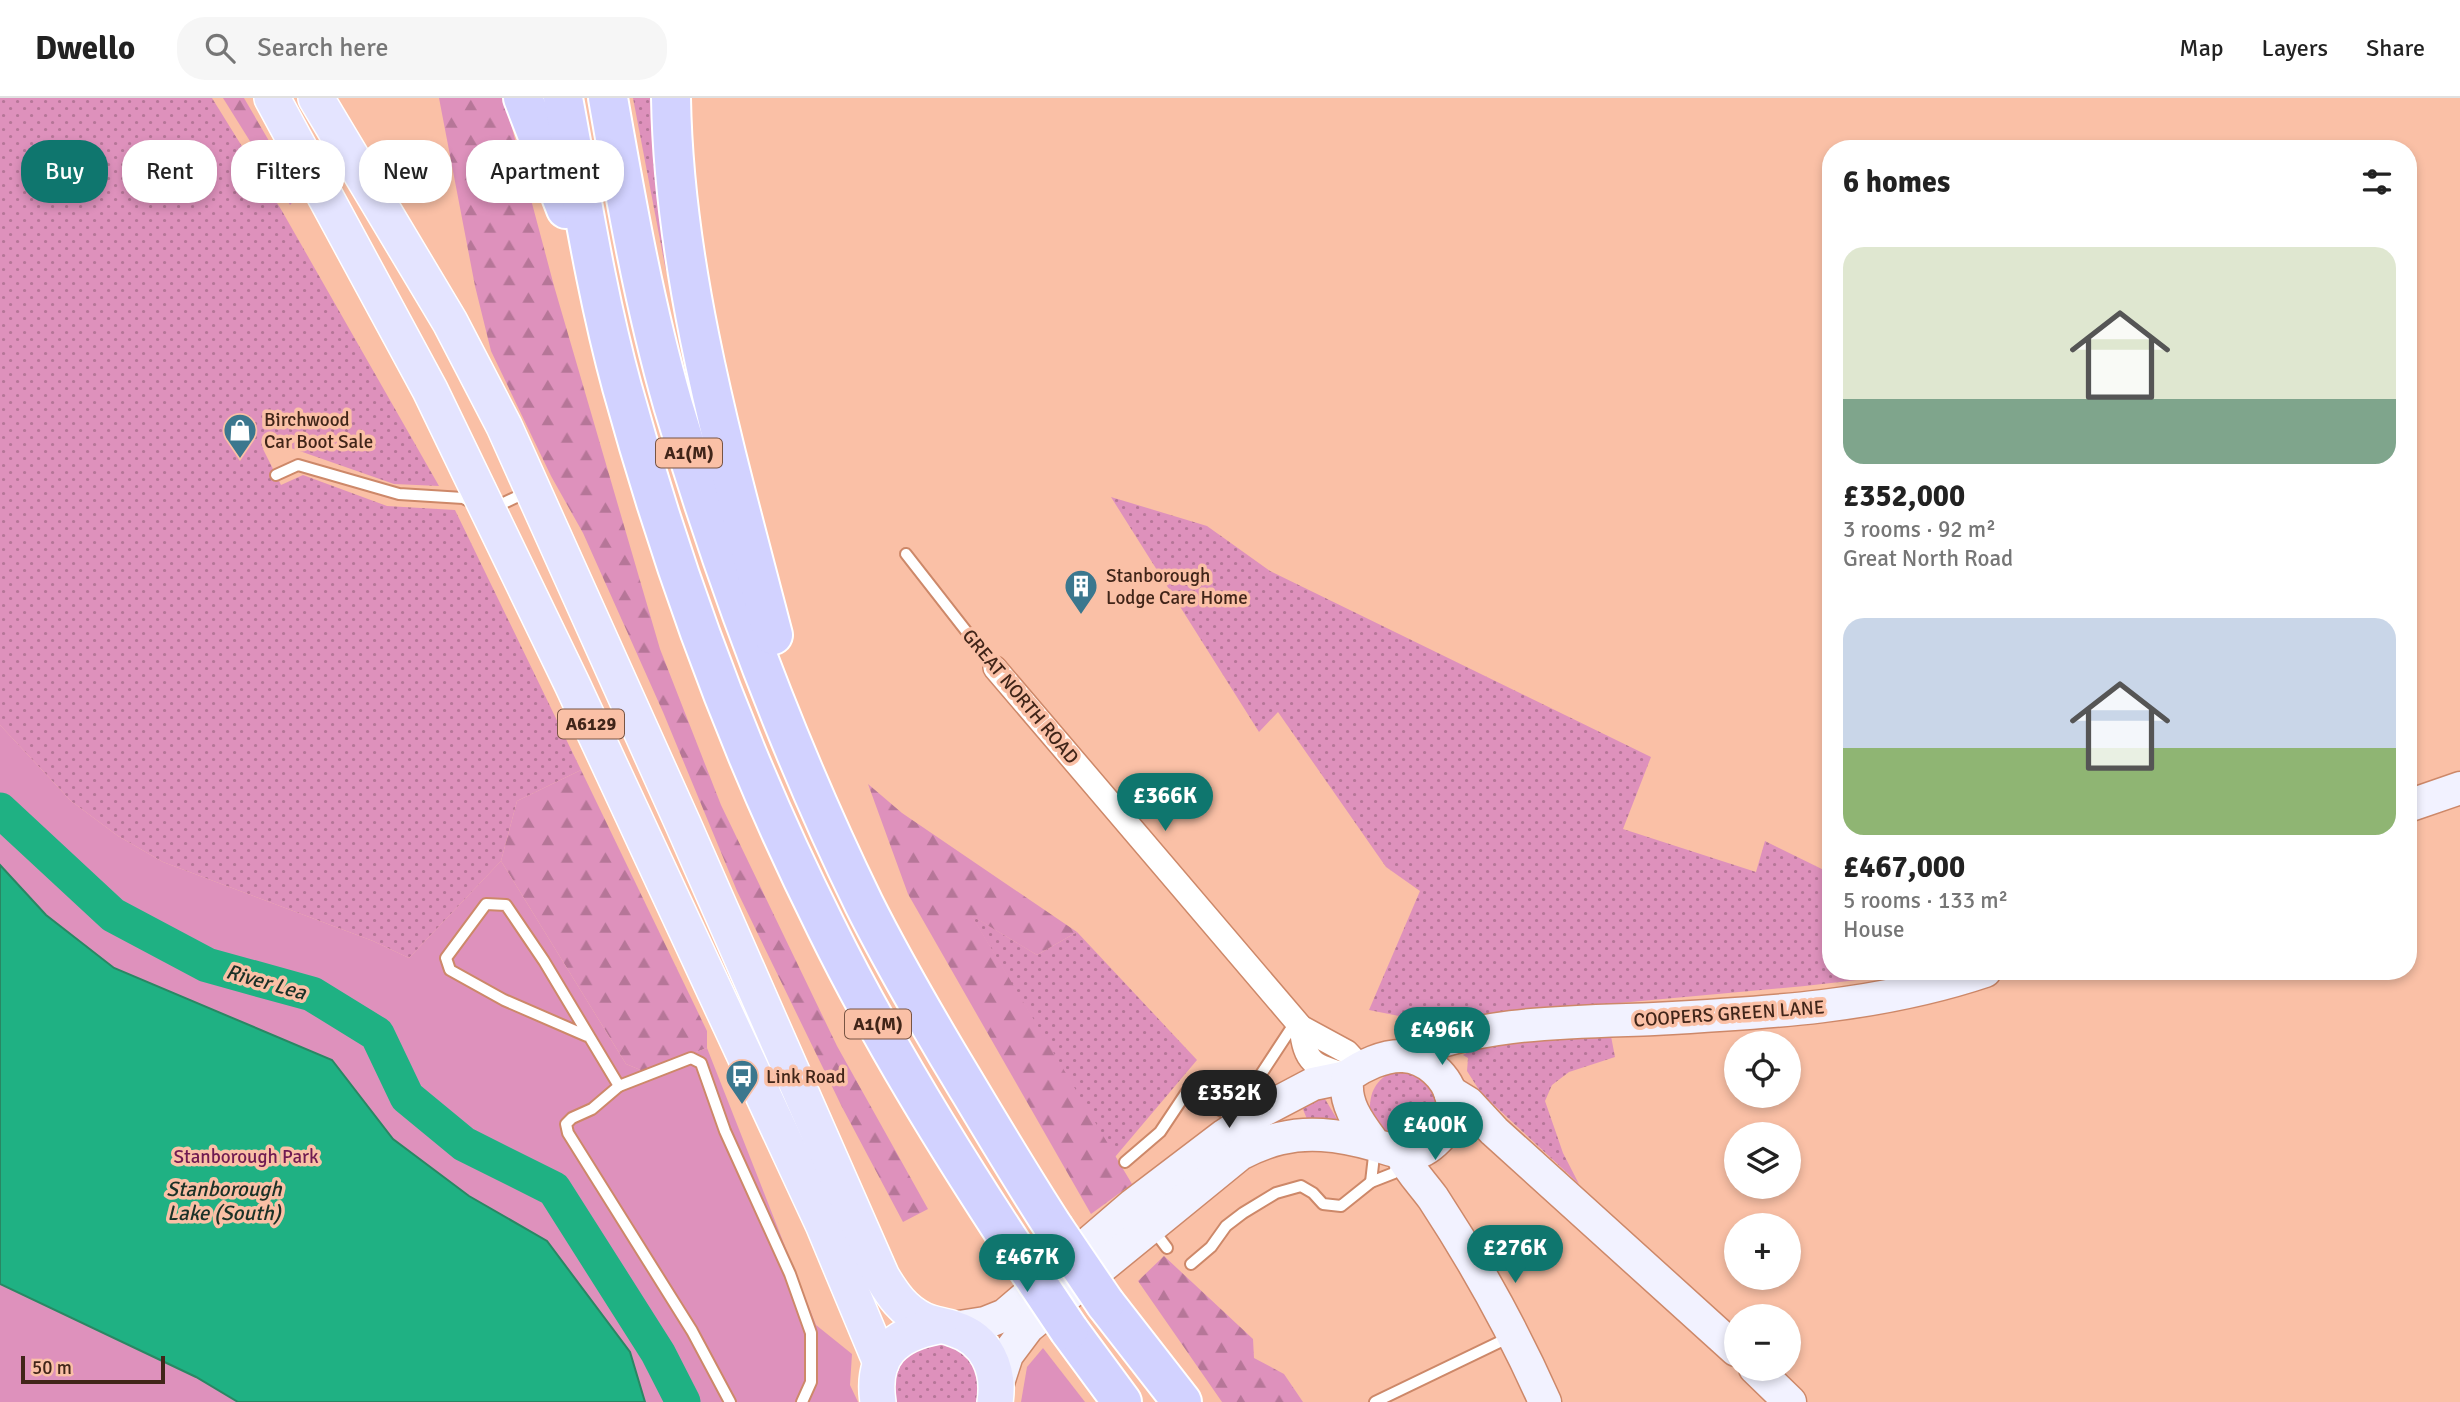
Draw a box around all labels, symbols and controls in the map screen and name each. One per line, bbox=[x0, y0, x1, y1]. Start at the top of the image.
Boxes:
search box bbox=[177, 17, 667, 80]
text: Dwello bbox=[35, 28, 135, 69]
icon: search bbox=[201, 29, 239, 67]
text: Search here bbox=[257, 32, 388, 64]
text: Map bbox=[2179, 33, 2224, 63]
text: Layers bbox=[2262, 33, 2328, 63]
text: Share bbox=[2366, 33, 2425, 63]
chip: Buy bbox=[21, 140, 108, 203]
chip: Rent bbox=[122, 140, 217, 203]
chip: Filters bbox=[231, 140, 345, 203]
chip: New bbox=[359, 140, 452, 203]
chip: Apartment bbox=[466, 140, 624, 203]
icon: filters bbox=[2358, 163, 2396, 201]
text: 6 homes bbox=[1843, 164, 1950, 201]
icon: home bbox=[2057, 292, 2183, 418]
place label: Birchwood Car Boot Sale bbox=[264, 408, 373, 454]
shop icon: Birchwood Car Boot Sale bbox=[221, 411, 259, 460]
road number: A1(M) bbox=[656, 438, 722, 468]
text: £352,000 bbox=[1843, 478, 1965, 515]
text: 3 rooms · 92 m² bbox=[1843, 515, 1996, 544]
text: Great North Road bbox=[1843, 544, 2013, 573]
place label: Stanborough Lodge Care Home bbox=[1106, 564, 1248, 610]
building icon: Stanborough Lodge Care Home bbox=[1062, 567, 1100, 616]
street label: GREAT NORTH ROAD bbox=[957, 624, 1084, 769]
icon: home bbox=[2057, 663, 2183, 789]
road number: A6129 bbox=[558, 710, 624, 738]
pin: £366K bbox=[1116, 774, 1214, 833]
text: £366K bbox=[1133, 781, 1197, 810]
text: £467,000 bbox=[1843, 849, 1965, 886]
text: 5 rooms · 133 m² bbox=[1843, 886, 2008, 915]
text: House bbox=[1843, 915, 1905, 944]
water label: River Lea bbox=[223, 958, 310, 1006]
street label: COOPERS GREEN LANE bbox=[1633, 995, 1825, 1033]
pin: £496K bbox=[1393, 1007, 1491, 1067]
road number: A1(M) bbox=[845, 1009, 911, 1038]
text: £496K bbox=[1410, 1015, 1474, 1044]
map controls bbox=[1724, 1031, 1801, 1381]
button: locate bbox=[1724, 1031, 1801, 1108]
bus stop icon: Link Road bbox=[723, 1057, 761, 1106]
place label: Link Road bbox=[766, 1065, 845, 1089]
pin: £352K bbox=[1180, 1070, 1278, 1130]
text: £352K bbox=[1197, 1078, 1261, 1107]
pin: £400K bbox=[1386, 1102, 1484, 1162]
text: £400K bbox=[1403, 1110, 1467, 1139]
button: layers bbox=[1724, 1122, 1801, 1199]
park label: Stanborough Park bbox=[173, 1145, 319, 1169]
water label: Stanborough Lake (South) bbox=[166, 1176, 282, 1226]
button: + bbox=[1724, 1213, 1801, 1290]
pin: £276K bbox=[1466, 1226, 1564, 1285]
text: £276K bbox=[1483, 1233, 1547, 1262]
pin: £467K bbox=[978, 1234, 1076, 1294]
text: £467K bbox=[995, 1242, 1059, 1271]
button: − bbox=[1724, 1304, 1801, 1381]
scale bar bbox=[21, 1353, 164, 1385]
text: 50 m bbox=[32, 1356, 72, 1380]

